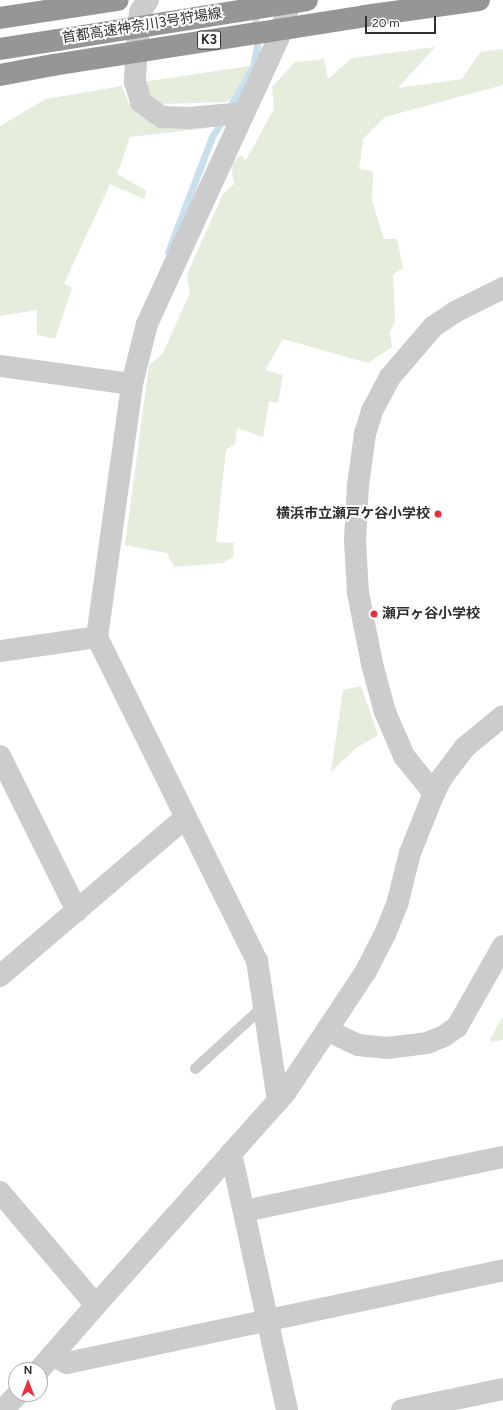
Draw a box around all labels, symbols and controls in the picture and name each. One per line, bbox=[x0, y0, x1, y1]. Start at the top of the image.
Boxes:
street label: 首都高速神奈川3号狩場線 bbox=[61, 5, 223, 47]
scale bar bbox=[367, 8, 438, 34]
text: 20 m bbox=[372, 16, 400, 30]
road number: K3 bbox=[197, 29, 221, 51]
place label: 横浜市立瀬戸ケ谷小学校 bbox=[276, 506, 430, 522]
marker: 横浜市立瀬戸ケ谷小学校 bbox=[433, 509, 443, 519]
place label: 瀬戸ヶ谷小学校 bbox=[382, 606, 480, 622]
marker: 瀬戸ヶ谷小学校 bbox=[369, 609, 379, 619]
north arrow bbox=[8, 1362, 48, 1402]
text: N bbox=[24, 1364, 32, 1377]

